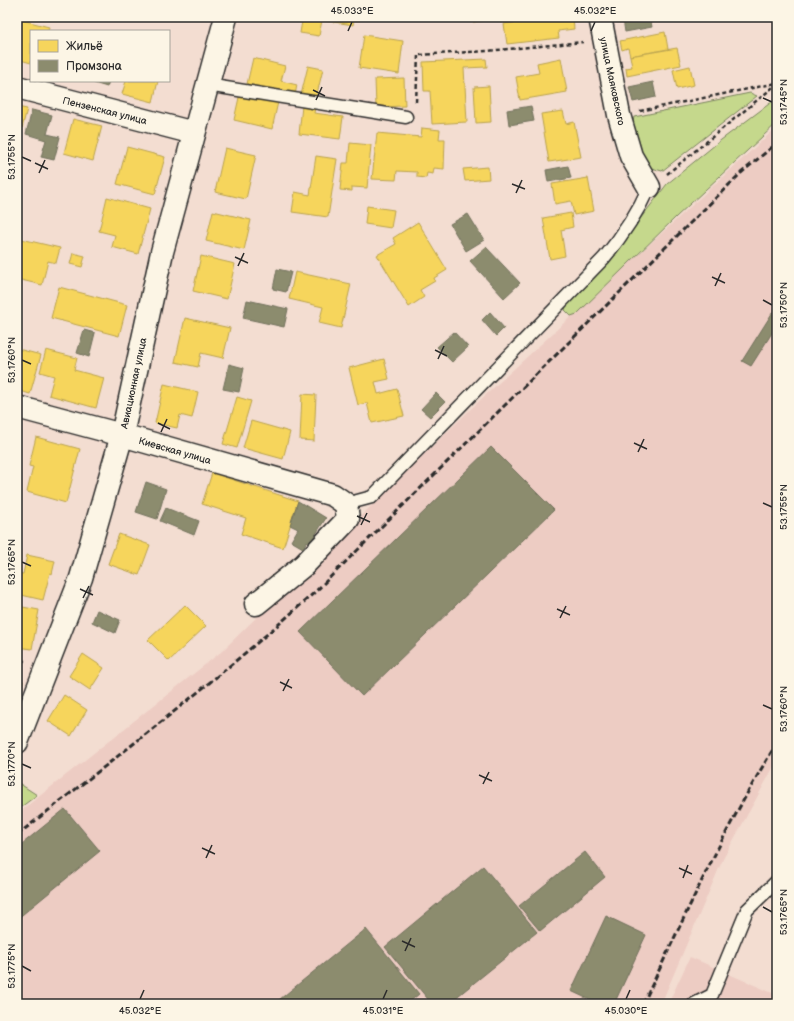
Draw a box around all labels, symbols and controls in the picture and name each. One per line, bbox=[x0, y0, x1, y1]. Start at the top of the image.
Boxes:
text: 45.033°E bbox=[331, 5, 374, 17]
text: 45.032°E bbox=[574, 5, 617, 17]
legend bbox=[30, 30, 170, 82]
street label: улица Маяковского bbox=[597, 36, 627, 126]
text: Жильё bbox=[66, 39, 103, 54]
text: Промзона bbox=[66, 59, 122, 74]
text: 53.1745°N bbox=[778, 79, 790, 125]
street label: Пензенская улица bbox=[61, 95, 148, 127]
text: 53.1755°N bbox=[6, 134, 18, 180]
text: 53.1750°N bbox=[778, 282, 790, 328]
text: 53.1760°N bbox=[6, 337, 18, 383]
street label: Авиационная улица bbox=[118, 337, 149, 431]
street label: Киевская улица bbox=[137, 435, 212, 467]
text: 53.1755°N bbox=[778, 484, 790, 530]
text: 53.1765°N bbox=[6, 539, 18, 585]
text: 53.1760°N bbox=[778, 686, 790, 732]
text: 53.1770°N bbox=[6, 741, 18, 787]
text: 53.1765°N bbox=[778, 889, 790, 935]
text: 53.1775°N bbox=[6, 943, 18, 989]
text: 45.032°E bbox=[119, 1005, 162, 1017]
text: 45.031°E bbox=[363, 1005, 404, 1017]
text: 45.030°E bbox=[605, 1005, 648, 1017]

